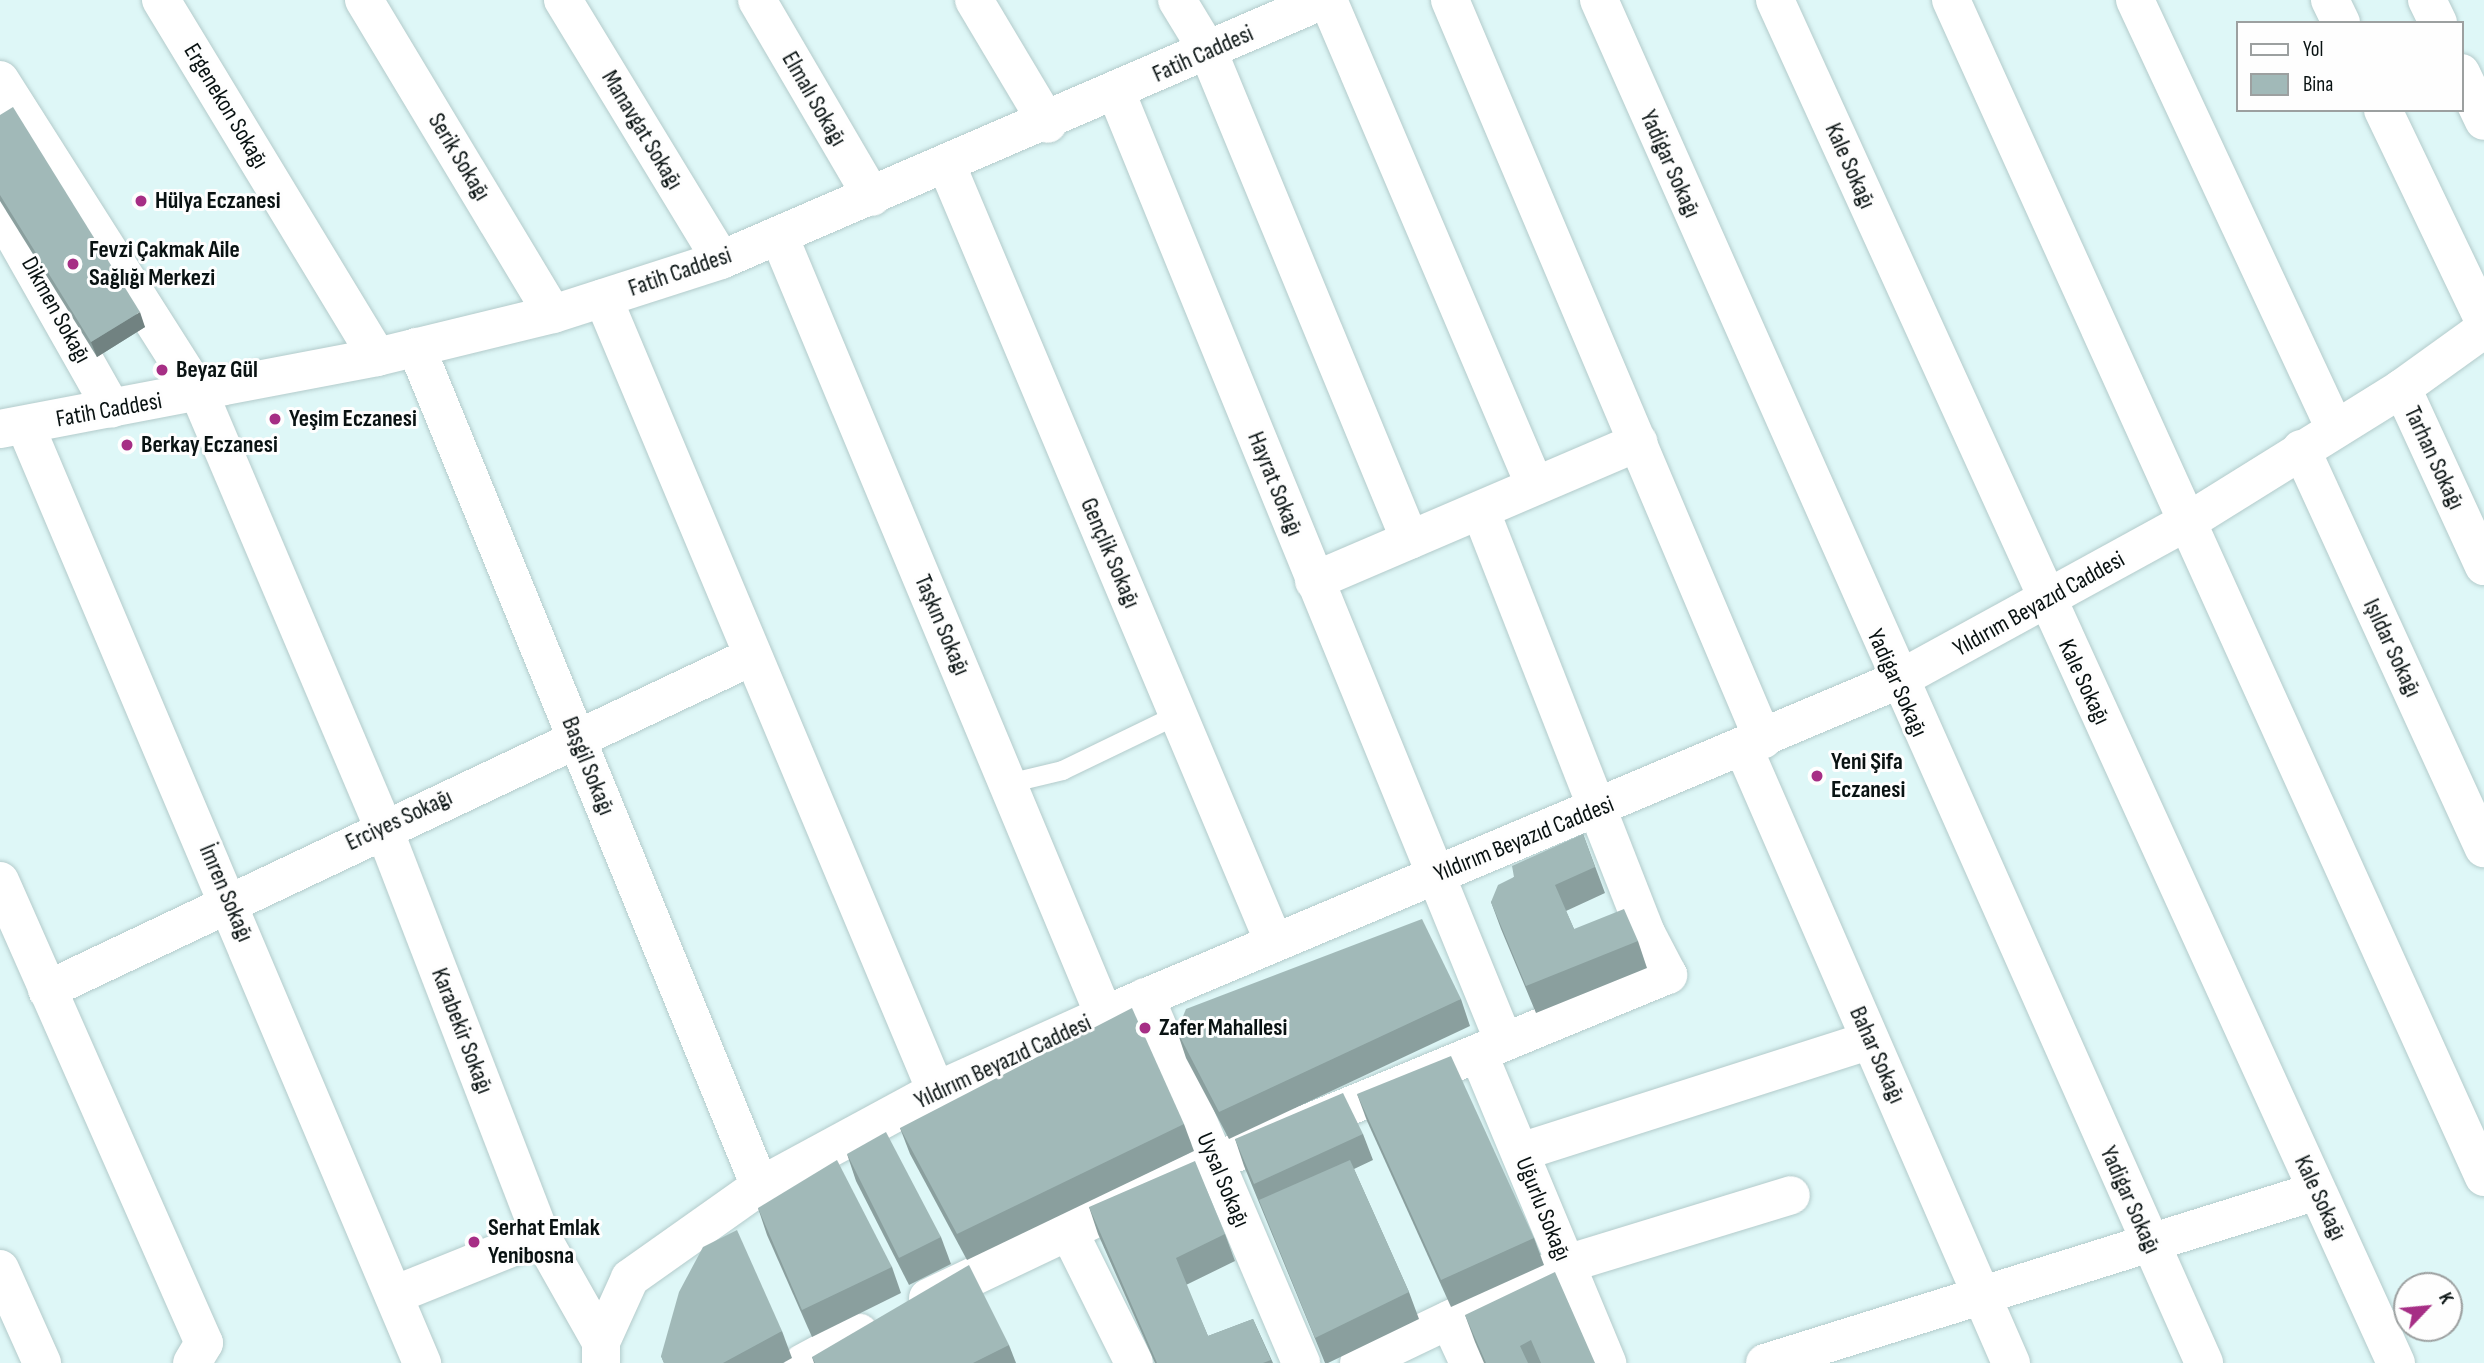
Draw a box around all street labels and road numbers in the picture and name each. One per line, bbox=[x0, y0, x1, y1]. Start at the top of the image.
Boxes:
street label: Fatih Caddesi bbox=[1148, 19, 1258, 89]
street label: Ergenekon Sokağı bbox=[177, 38, 275, 174]
street label: Elmalı Sokağı bbox=[775, 47, 853, 151]
street label: Manavgat Sokağı bbox=[595, 65, 689, 195]
street label: Yadigar Sokağı bbox=[1634, 106, 1706, 222]
street label: Serik Sokağı bbox=[422, 108, 496, 206]
street label: Kale Sokağı bbox=[1818, 119, 1882, 213]
street label: Fatih Caddesi bbox=[625, 241, 735, 303]
street label: Dikmen Sokağı bbox=[15, 252, 97, 368]
street label: Fatih Caddesi bbox=[54, 387, 164, 433]
street label: Tarhan Sokağı bbox=[2398, 402, 2470, 514]
street label: Hayrat Sokağı bbox=[1241, 428, 1309, 540]
street label: Gençlik Sokağı bbox=[1074, 494, 1146, 612]
street label: Yıldırım Beyazıd Caddesi bbox=[1948, 545, 2130, 663]
street label: Taşkın Sokağı bbox=[908, 570, 976, 680]
street label: Işıldar Sokağı bbox=[2357, 594, 2427, 702]
street label: Yadigar Sokağı bbox=[1861, 625, 1933, 741]
street label: Kale Sokağı bbox=[2052, 635, 2116, 729]
street label: Başgil Sokağı bbox=[555, 713, 621, 819]
street label: Erciyes Sokağı bbox=[341, 783, 457, 857]
street label: Yıldırım Beyazıd Caddesi bbox=[1430, 790, 1618, 888]
street label: İmren Sokağı bbox=[193, 840, 259, 946]
street label: Karabekir Sokağı bbox=[425, 964, 499, 1098]
street label: Bahar Sokağı bbox=[1843, 1002, 1911, 1108]
street label: Yıldırım Beyazıd Caddesi bbox=[910, 1008, 1096, 1116]
street label: Uysal Sokağı bbox=[1190, 1128, 1256, 1232]
street label: Yadigar Sokağı bbox=[2094, 1142, 2166, 1258]
street label: Kale Sokağı bbox=[2288, 1151, 2352, 1245]
street label: Uğurlu Sokağı bbox=[1509, 1153, 1577, 1265]

